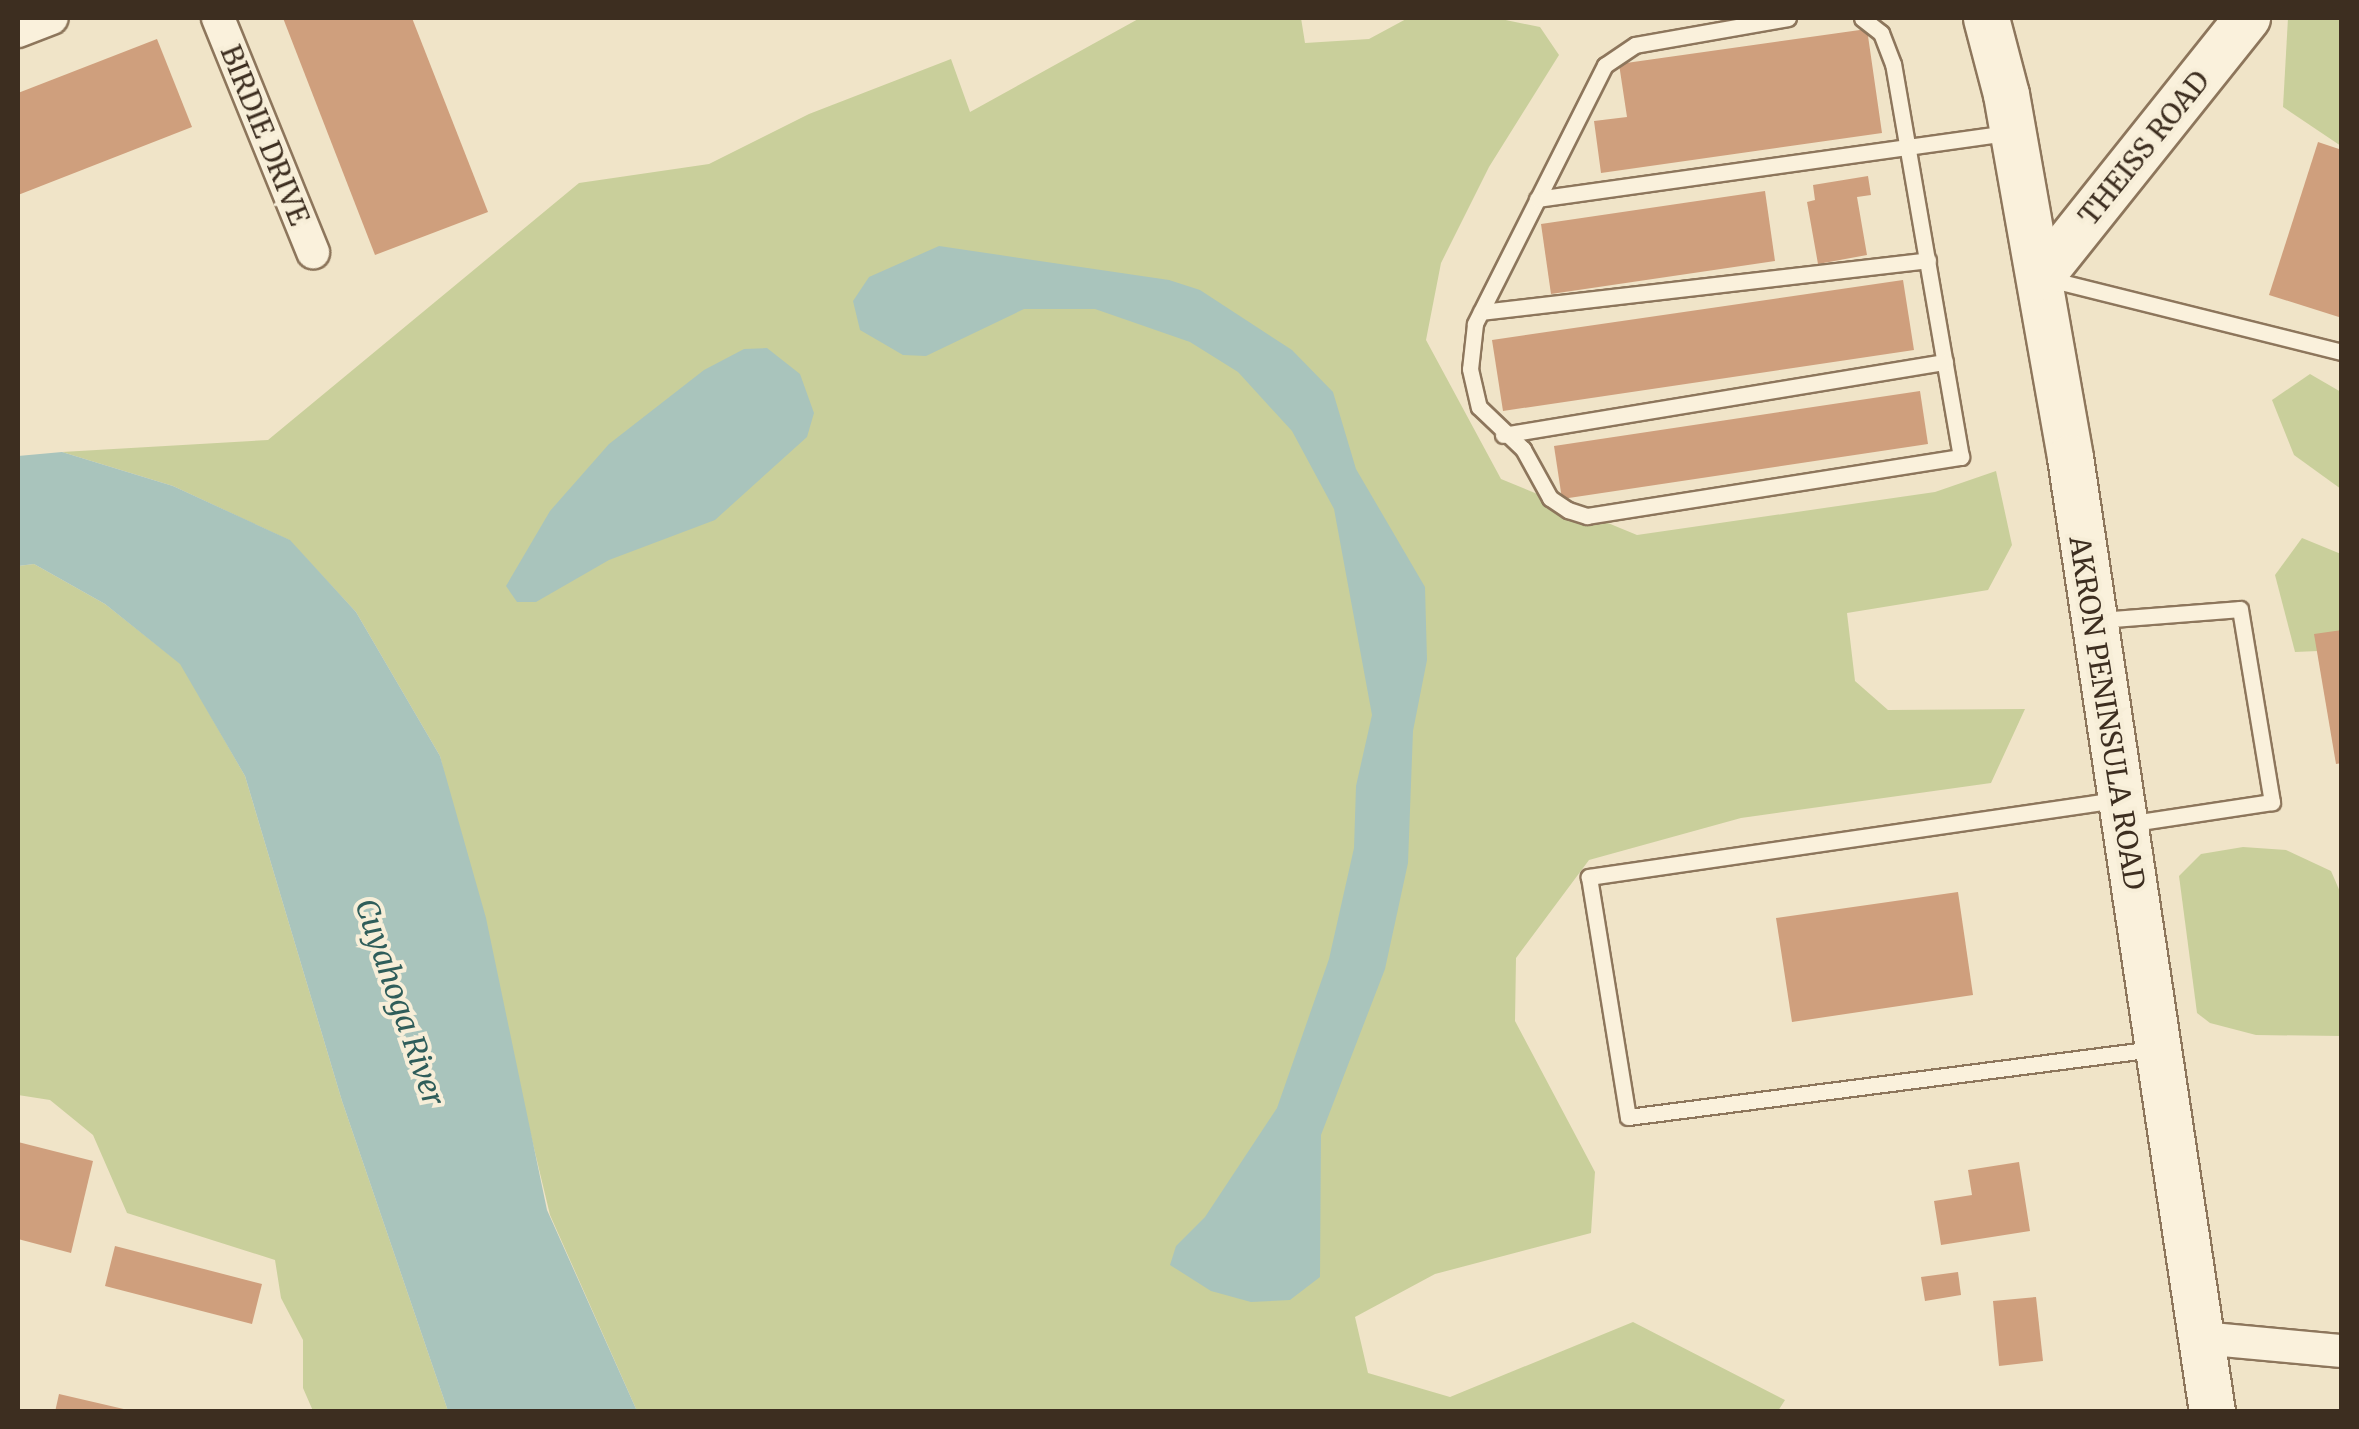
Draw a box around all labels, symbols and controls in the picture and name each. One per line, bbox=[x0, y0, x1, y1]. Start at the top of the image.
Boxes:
street label: BIRDIE DRIVE bbox=[214, 40, 316, 230]
street label: THEISS ROAD bbox=[2072, 64, 2216, 232]
street label: AKRON PENINSULA ROAD bbox=[2062, 534, 2152, 892]
water label: Cuyahoga River bbox=[348, 894, 452, 1110]

